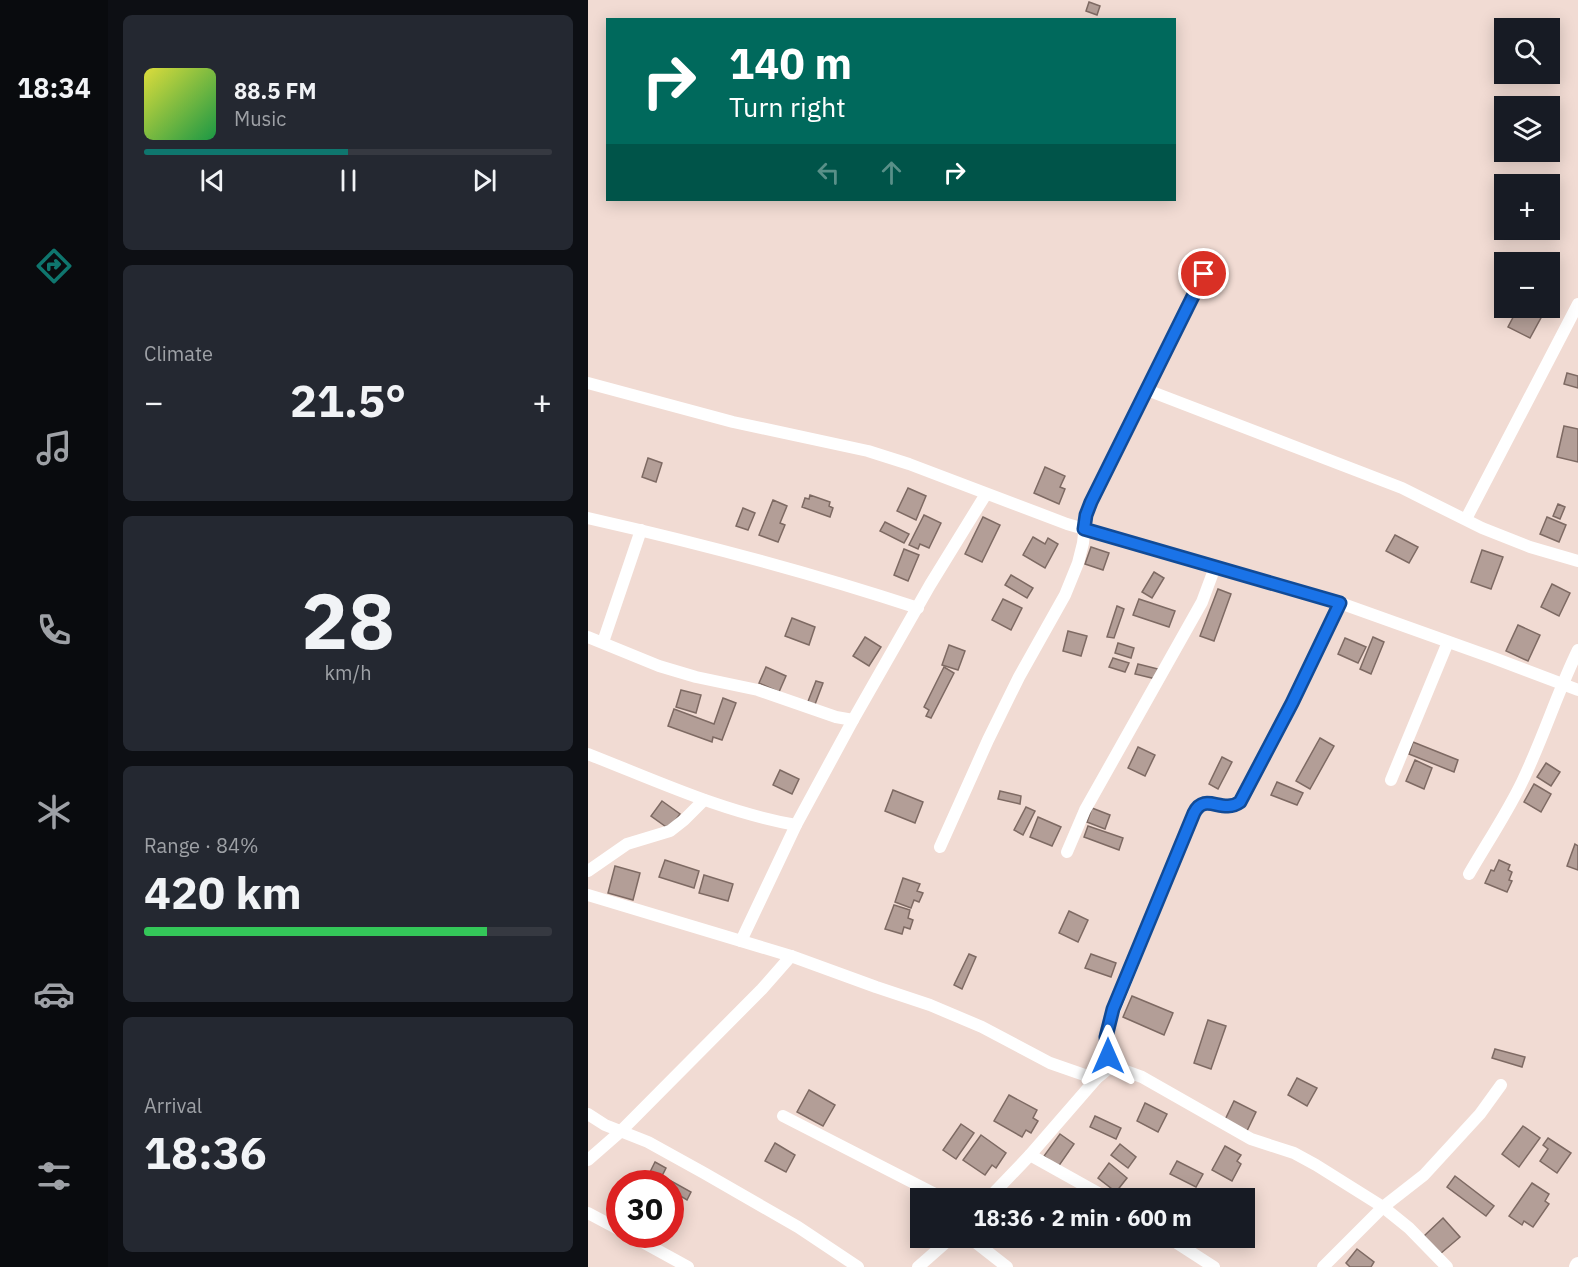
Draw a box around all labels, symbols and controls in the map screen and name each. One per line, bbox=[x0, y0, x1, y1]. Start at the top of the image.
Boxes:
map controls bbox=[1494, 18, 1560, 318]
button: search bbox=[1494, 18, 1560, 84]
text: 140 m bbox=[729, 36, 852, 91]
icon: right bbox=[630, 42, 708, 120]
text: 18:34 bbox=[17, 70, 91, 105]
text: 88.5 FM bbox=[234, 76, 317, 105]
text: Turn right bbox=[729, 89, 846, 124]
button: layers bbox=[1494, 96, 1560, 162]
text: Music bbox=[234, 105, 286, 132]
icon: left bbox=[812, 156, 845, 189]
icon: ahead bbox=[875, 156, 908, 189]
icon: right bbox=[938, 156, 971, 189]
icon: previous bbox=[196, 164, 229, 197]
icon: pause bbox=[332, 164, 365, 197]
icon: next bbox=[468, 164, 501, 197]
button: + bbox=[1494, 174, 1560, 240]
icon: directions bbox=[33, 245, 75, 287]
pin bbox=[1178, 248, 1229, 299]
button: − bbox=[1494, 252, 1560, 318]
icon: arrive bbox=[1187, 257, 1220, 290]
text: Climate bbox=[144, 340, 213, 367]
text: 21.5° bbox=[290, 371, 406, 429]
text: − bbox=[144, 380, 164, 423]
text: + bbox=[532, 380, 552, 423]
icon: music bbox=[33, 427, 75, 469]
text: 28 bbox=[301, 569, 395, 670]
icon: phone bbox=[33, 609, 75, 651]
text: km/h bbox=[324, 659, 372, 686]
icon: climate bbox=[33, 791, 75, 833]
text: Range · 84% bbox=[144, 832, 259, 859]
text: 420 km bbox=[144, 863, 302, 921]
icon: car bbox=[33, 973, 75, 1015]
position arrow bbox=[1076, 1024, 1140, 1088]
text: Arrival bbox=[144, 1092, 202, 1119]
text: 18:36 bbox=[144, 1123, 267, 1181]
icon: filters bbox=[33, 1155, 75, 1197]
speed limit sign: 30 bbox=[606, 1170, 684, 1248]
text: 18:36 · 2 min · 600 m bbox=[973, 1203, 1192, 1232]

